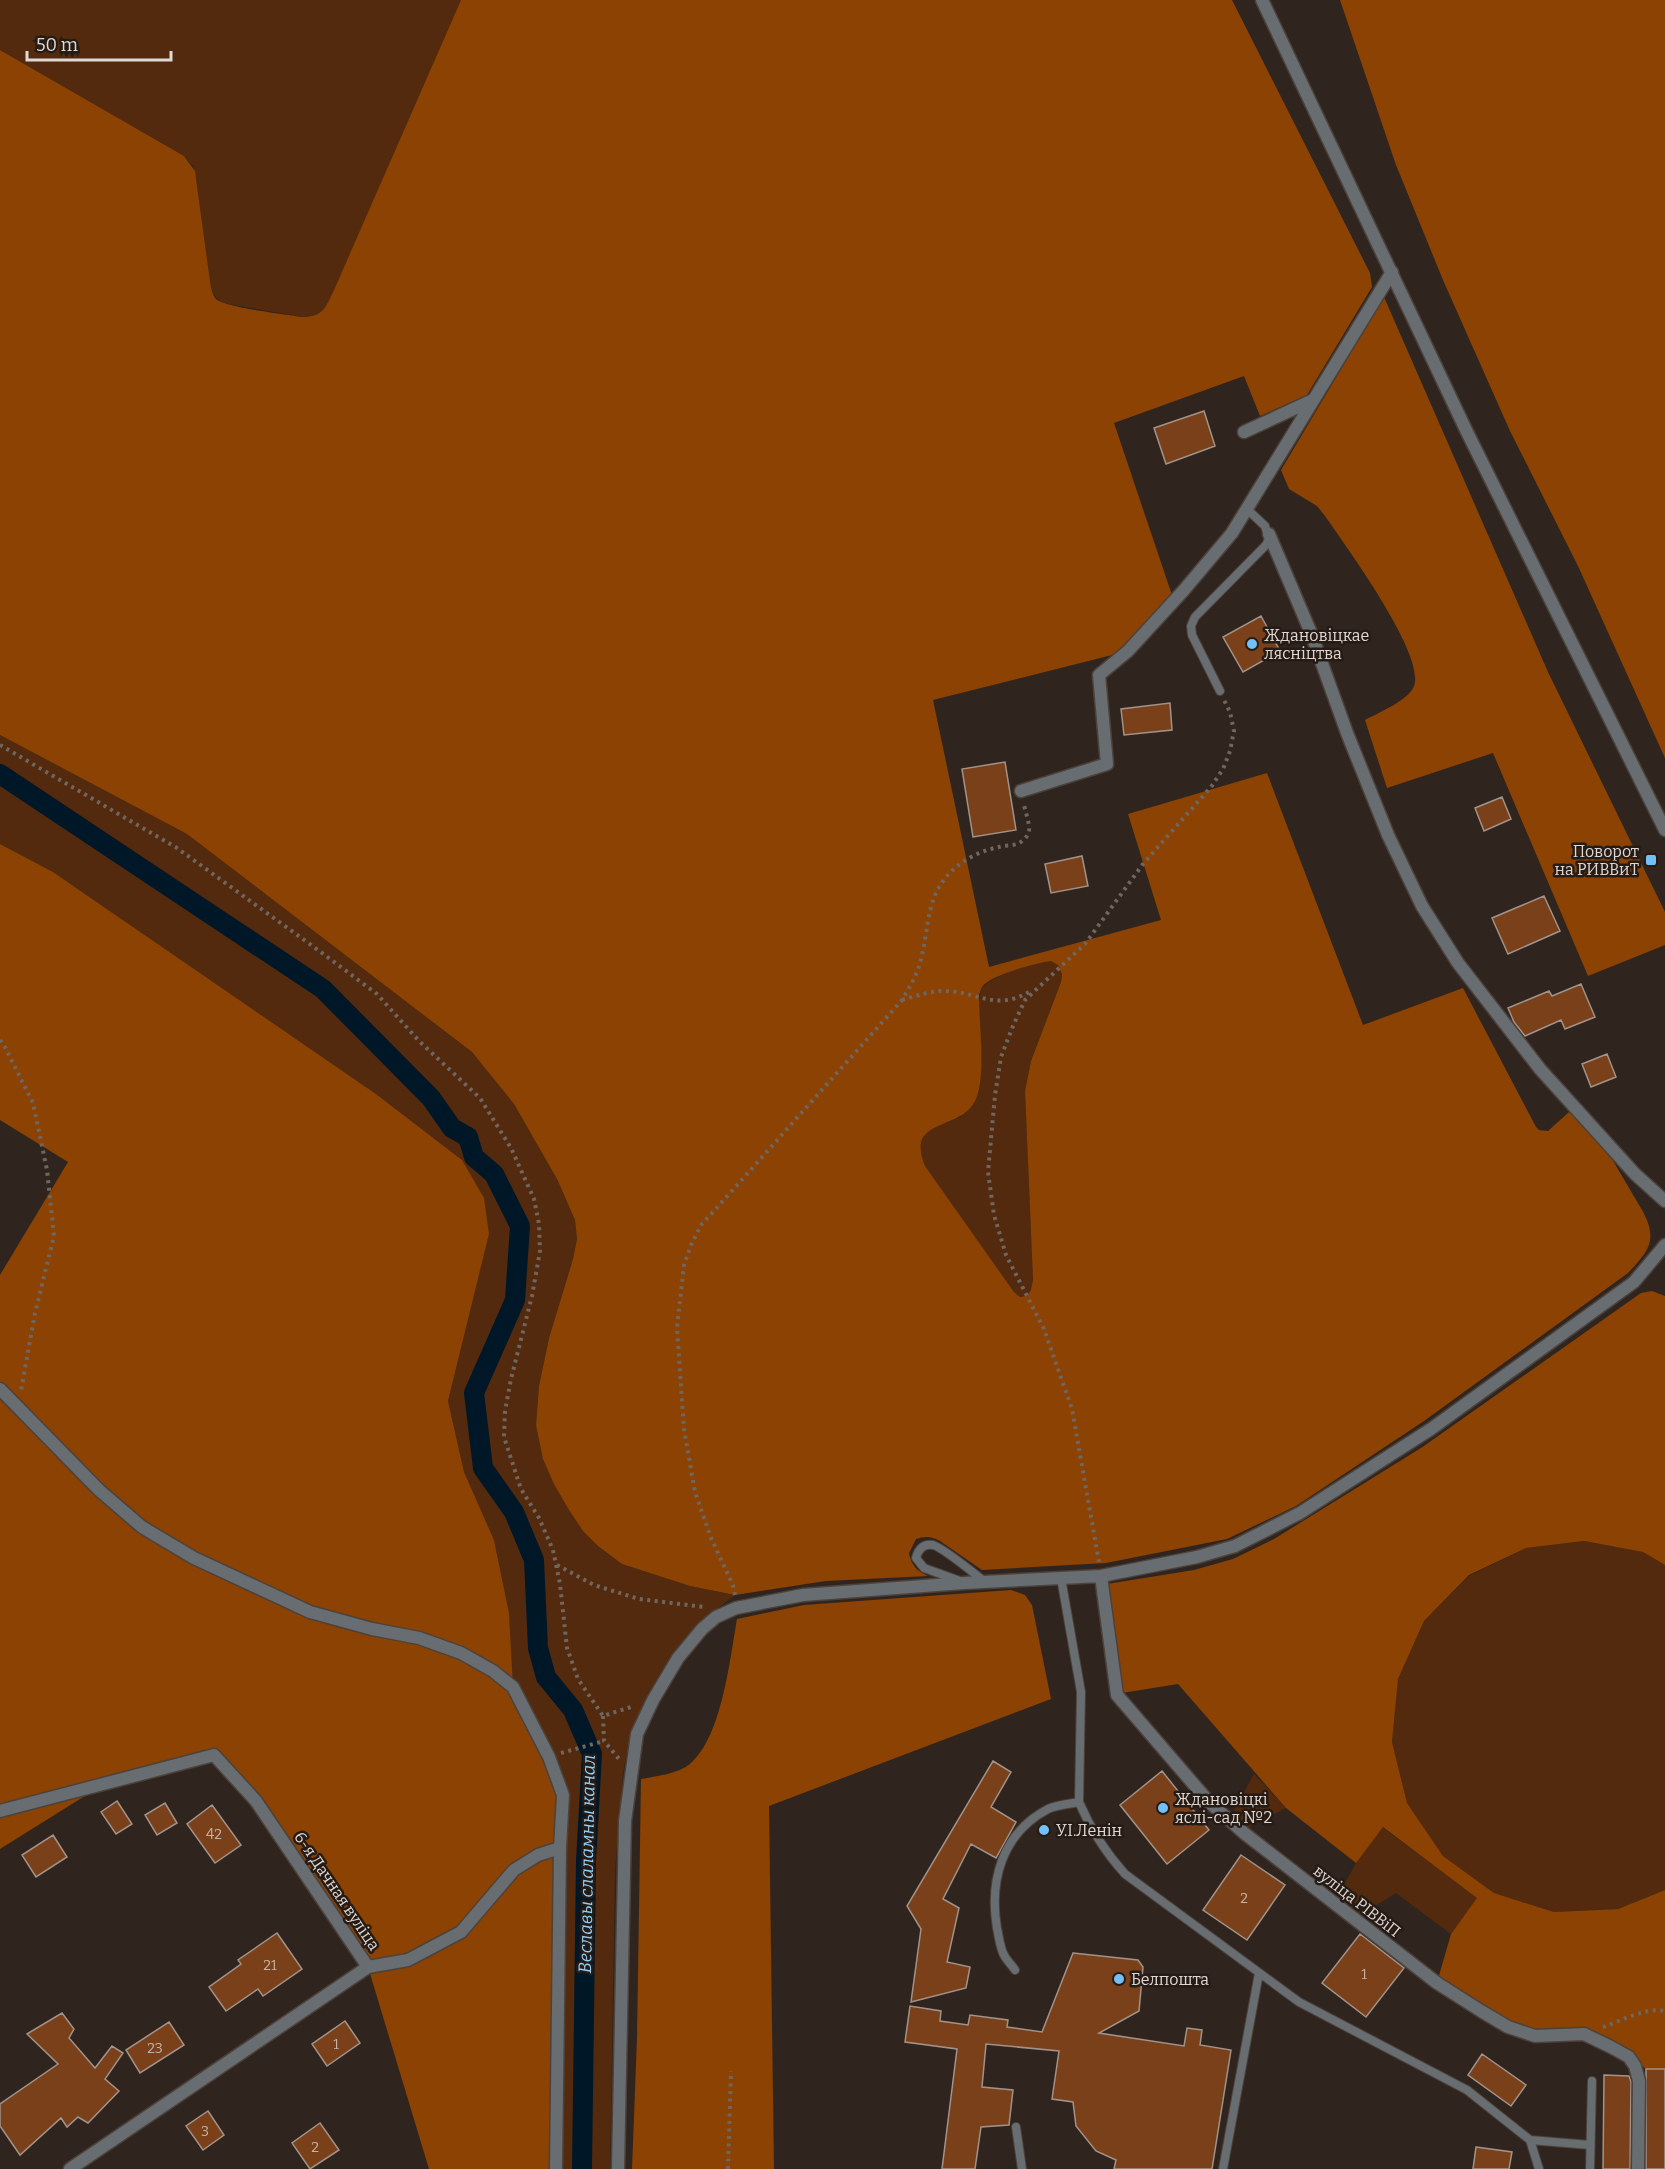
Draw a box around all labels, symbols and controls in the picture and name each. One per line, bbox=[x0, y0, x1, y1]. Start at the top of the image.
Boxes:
scale bar bbox=[27, 24, 171, 62]
text: 50 m bbox=[36, 34, 78, 56]
place label: Ждановіцкае лясніцтва bbox=[1264, 626, 1369, 663]
marker: Ждановіцкае лясніцтва bbox=[1245, 637, 1259, 651]
place label: Поворот на РИВВиТ bbox=[1555, 842, 1639, 879]
marker: Поворот на РИВВиТ bbox=[1644, 853, 1658, 867]
water label: Веславы слаламны канал bbox=[574, 1754, 600, 1974]
place label: Ждановіцкі яслі-сад №2 bbox=[1175, 1790, 1272, 1827]
marker: Ждановіцкі яслі-сад №2 bbox=[1156, 1801, 1170, 1815]
place label: У.І.Ленін bbox=[1056, 1821, 1122, 1840]
marker: У.І.Ленін bbox=[1037, 1823, 1051, 1837]
house number: 42 bbox=[206, 1826, 222, 1843]
street label: 6-я Дачная вуліца bbox=[290, 1828, 384, 1954]
street label: вуліца РІВВіП bbox=[1310, 1861, 1404, 1941]
house number: 2 bbox=[1240, 1890, 1248, 1907]
house number: 21 bbox=[263, 1957, 277, 1974]
house number: 1 bbox=[1361, 1966, 1367, 1983]
place label: Белпошта bbox=[1131, 1970, 1209, 1989]
marker: Белпошта bbox=[1112, 1972, 1126, 1986]
house number: 1 bbox=[333, 2036, 339, 2053]
house number: 23 bbox=[147, 2040, 163, 2057]
house number: 3 bbox=[201, 2123, 209, 2140]
house number: 2 bbox=[311, 2139, 319, 2156]

